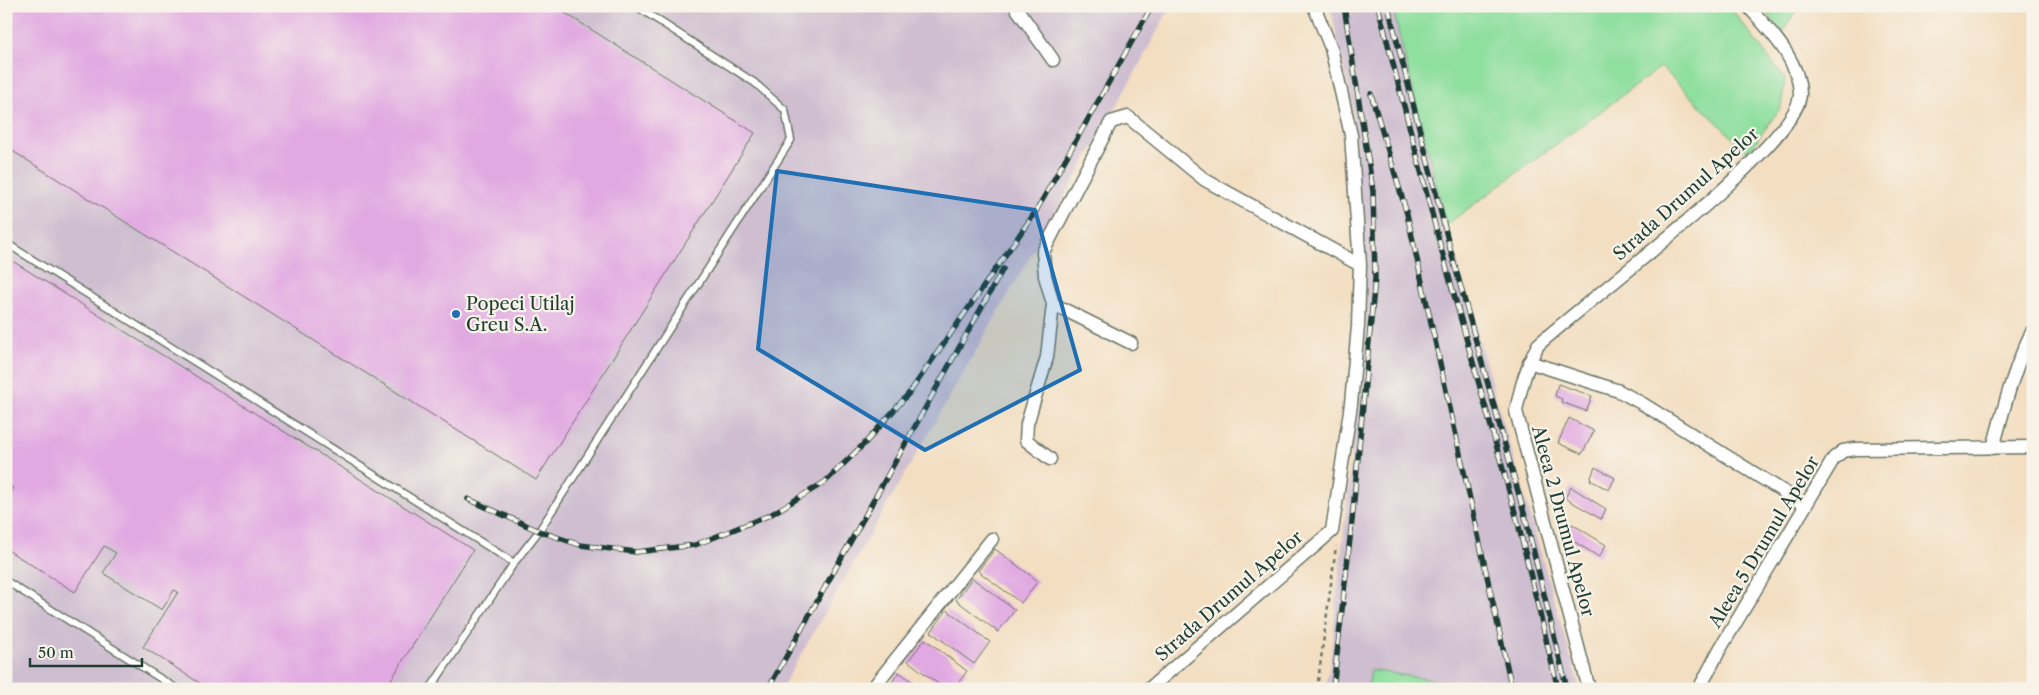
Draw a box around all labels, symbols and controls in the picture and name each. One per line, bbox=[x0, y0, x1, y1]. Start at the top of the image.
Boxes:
street label: Strada Drumul Apelor bbox=[1609, 123, 1764, 265]
place label: Popeci Utilaj Greu S.A. bbox=[466, 293, 575, 336]
marker: Popeci Utilaj Greu S.A. bbox=[450, 308, 462, 320]
street label: Aleea 2 Drumul Apelor bbox=[1527, 422, 1599, 619]
street label: Aleea 5 Drumul Apelor bbox=[1703, 452, 1824, 633]
street label: Strada Drumul Apelor bbox=[1151, 526, 1308, 666]
scale bar bbox=[30, 635, 142, 667]
text: 50 m bbox=[38, 643, 74, 662]

